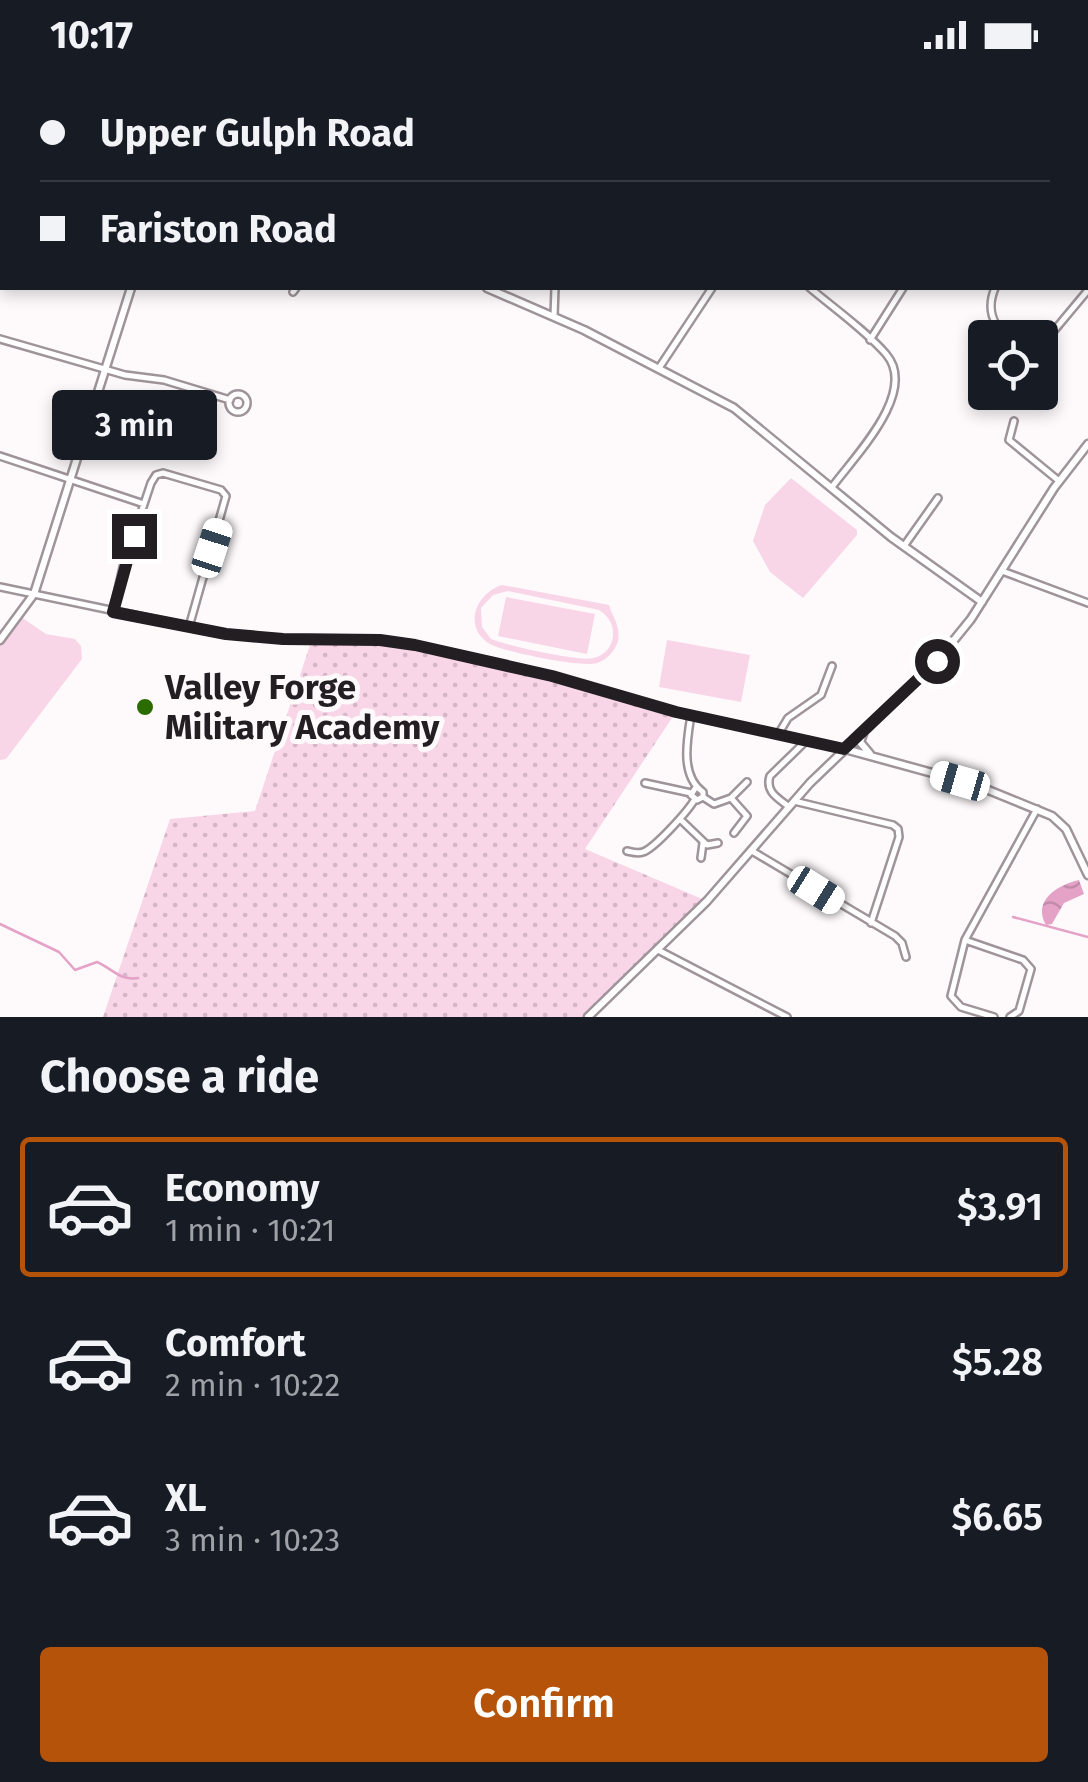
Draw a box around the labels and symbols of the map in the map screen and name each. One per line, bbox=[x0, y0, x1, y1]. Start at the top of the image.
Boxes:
callout: 3 min bbox=[52, 391, 216, 461]
route end bbox=[112, 514, 157, 559]
car bbox=[188, 515, 236, 581]
route start bbox=[915, 639, 960, 684]
place label: Valley Forge Military Academy bbox=[164, 666, 440, 748]
marker: Valley Forge Military Academy bbox=[134, 696, 156, 718]
car bbox=[927, 758, 993, 804]
car bbox=[783, 861, 849, 919]

